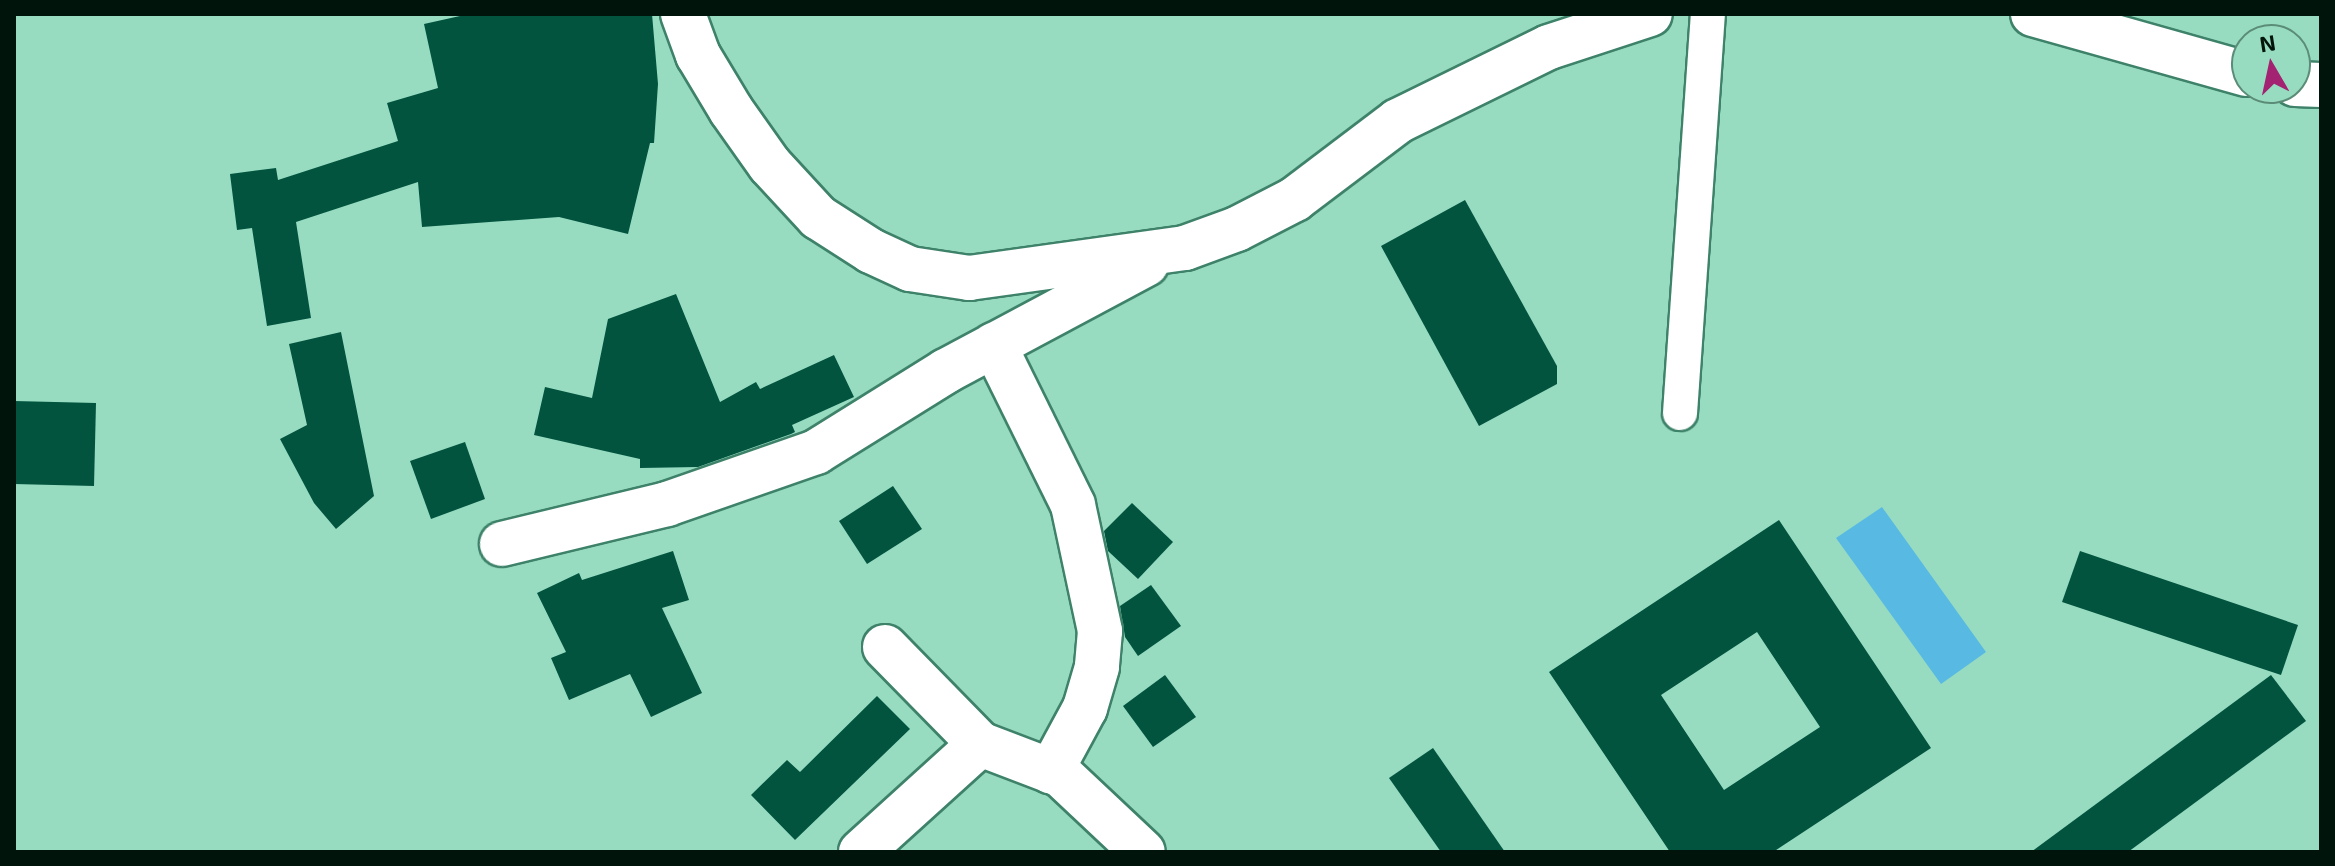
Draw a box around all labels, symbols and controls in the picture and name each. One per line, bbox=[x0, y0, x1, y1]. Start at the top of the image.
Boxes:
north arrow bbox=[2231, 24, 2311, 104]
text: N bbox=[2258, 28, 2277, 56]

